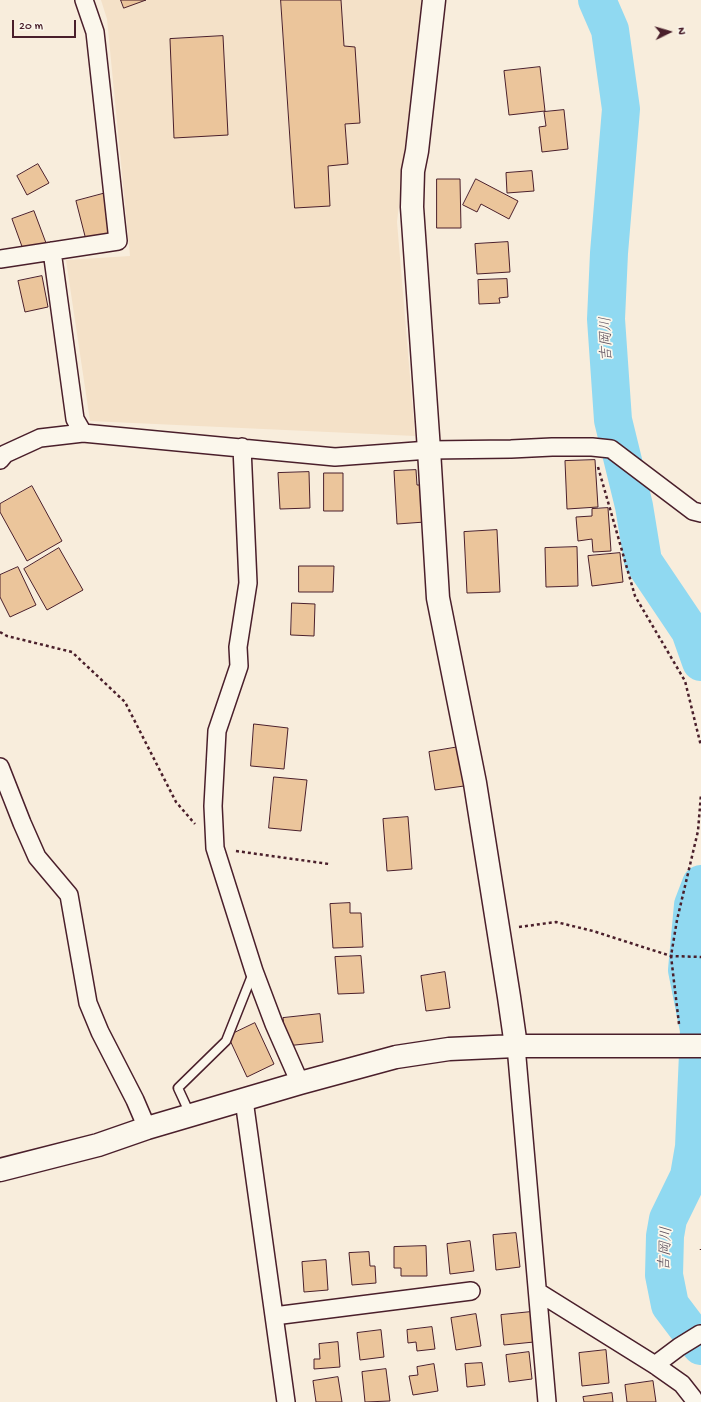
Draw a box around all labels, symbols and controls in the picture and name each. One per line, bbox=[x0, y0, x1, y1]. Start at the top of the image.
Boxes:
scale bar bbox=[14, 12, 78, 38]
north arrow bbox=[649, 12, 689, 52]
text: 20 m bbox=[19, 20, 43, 34]
text: N bbox=[675, 27, 687, 35]
water label: 吉岡川 bbox=[598, 316, 618, 362]
water label: 吉岡川 bbox=[657, 1226, 677, 1272]

